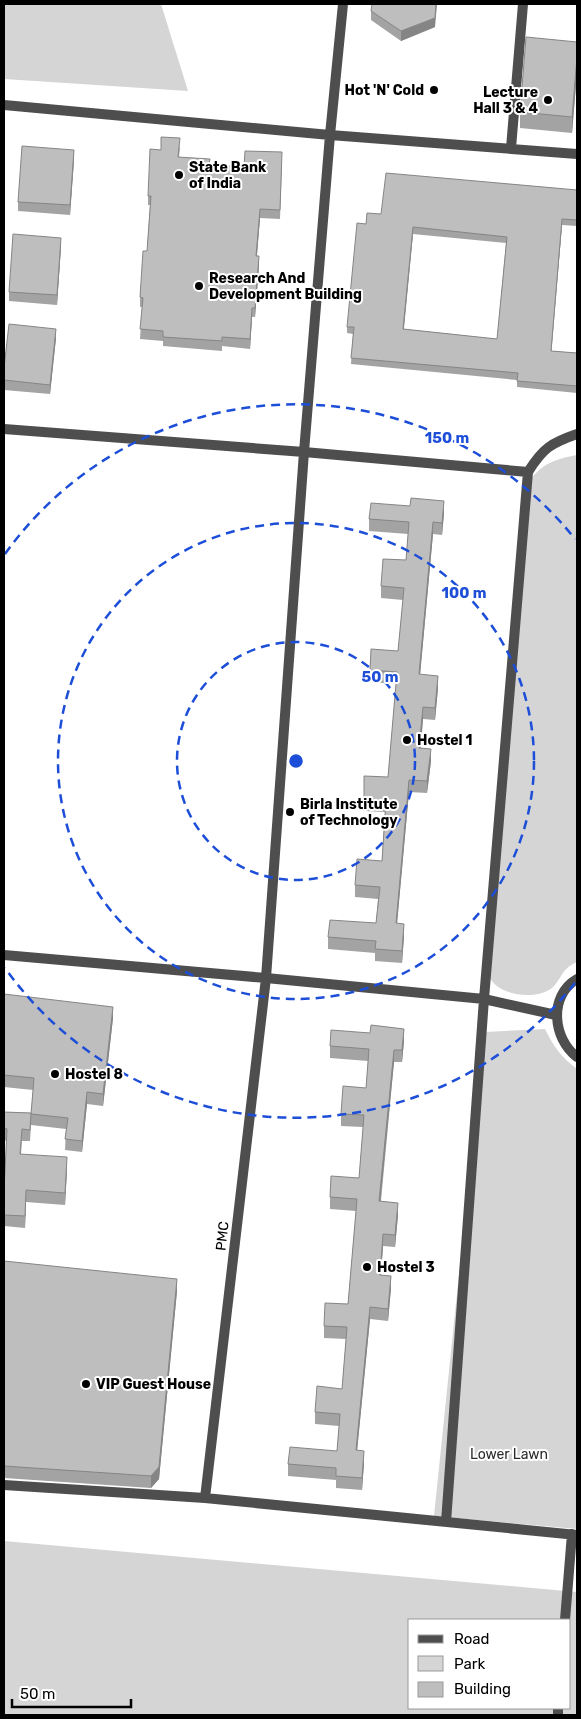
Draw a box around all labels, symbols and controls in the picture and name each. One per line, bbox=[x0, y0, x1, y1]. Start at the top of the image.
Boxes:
place label: Hot 'N' Cold bbox=[344, 82, 424, 99]
marker: Hot 'N' Cold bbox=[428, 84, 440, 96]
place label: Lecture Hall 3 & 4 bbox=[473, 84, 538, 117]
marker: Lecture Hall 3 & 4 bbox=[542, 94, 554, 106]
place label: State Bank of India bbox=[189, 159, 267, 192]
marker: State Bank of India bbox=[173, 169, 185, 181]
place label: Research And Development Building bbox=[209, 270, 362, 303]
marker: Research And Development Building bbox=[193, 280, 205, 292]
text: 150 m bbox=[425, 429, 469, 447]
text: 100 m bbox=[442, 584, 486, 602]
text: 50 m bbox=[362, 668, 398, 686]
place label: Hostel 1 bbox=[417, 732, 473, 749]
marker: Hostel 1 bbox=[401, 734, 413, 746]
centre of rings bbox=[287, 752, 305, 770]
place label: Birla Institute of Technology bbox=[300, 796, 398, 829]
marker: Birla Institute of Technology bbox=[284, 806, 296, 818]
place label: Hostel 8 bbox=[65, 1066, 123, 1083]
marker: Hostel 8 bbox=[49, 1068, 61, 1080]
street label: PMC bbox=[212, 1220, 233, 1252]
place label: Hostel 3 bbox=[377, 1259, 435, 1276]
marker: Hostel 3 bbox=[361, 1261, 373, 1273]
place label: VIP Guest House bbox=[96, 1376, 211, 1393]
marker: VIP Guest House bbox=[80, 1378, 92, 1390]
park label: Lower Lawn bbox=[470, 1446, 548, 1463]
legend bbox=[408, 1619, 571, 1709]
text: Road bbox=[454, 1630, 490, 1648]
text: Park bbox=[454, 1655, 485, 1673]
scale bar bbox=[12, 1676, 131, 1708]
text: Building bbox=[454, 1680, 511, 1698]
text: 50 m bbox=[20, 1685, 55, 1703]

